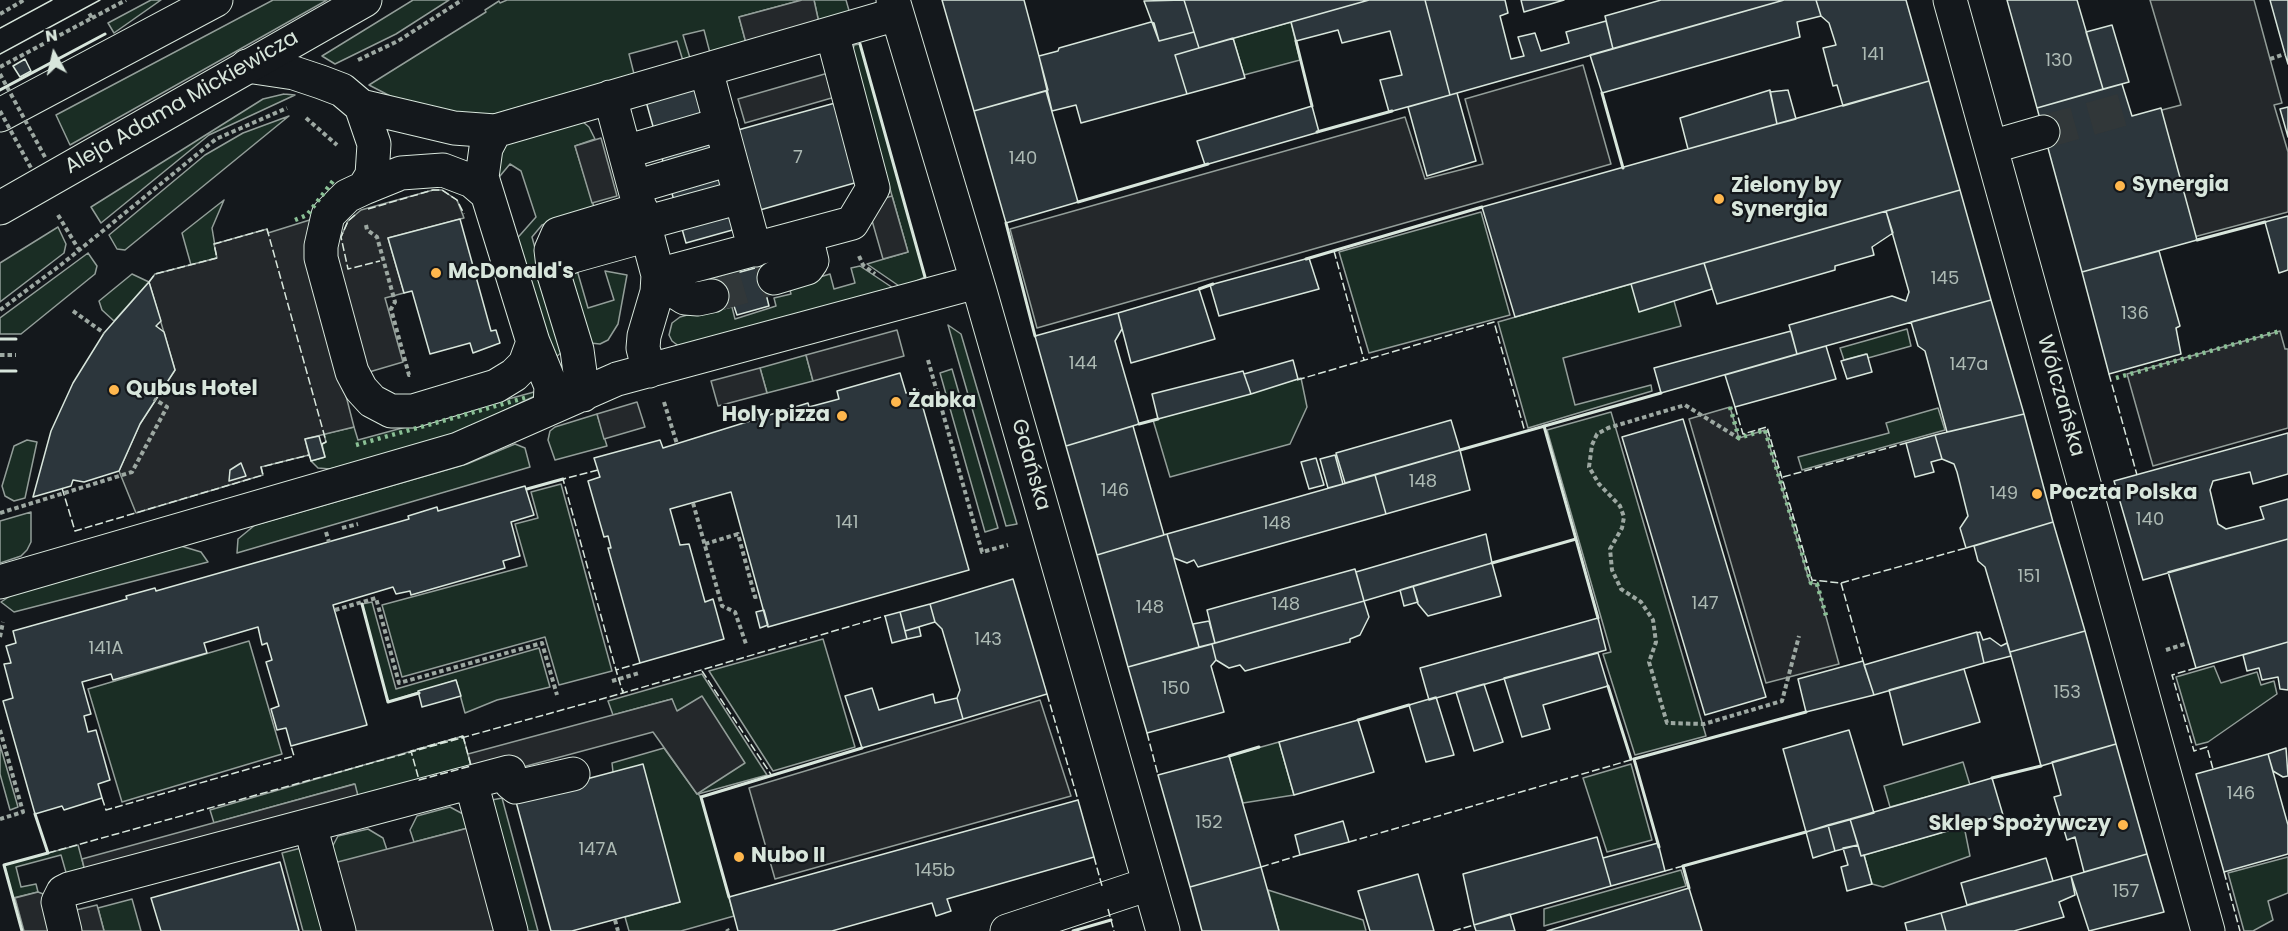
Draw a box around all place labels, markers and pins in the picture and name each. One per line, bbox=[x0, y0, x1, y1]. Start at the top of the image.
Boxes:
place label: Synergia bbox=[2132, 173, 2229, 199]
place label: Zielony by Synergia bbox=[1731, 174, 1842, 224]
marker: Synergia bbox=[2113, 179, 2127, 193]
marker: Zielony by Synergia bbox=[1712, 192, 1726, 206]
place label: McDonald's bbox=[448, 260, 574, 286]
marker: McDonald's bbox=[429, 266, 443, 280]
place label: Qubus Hotel bbox=[126, 377, 258, 403]
marker: Qubus Hotel bbox=[107, 383, 121, 397]
place label: Żabka bbox=[908, 389, 976, 415]
marker: Żabka bbox=[889, 395, 903, 409]
place label: Holy pizza bbox=[722, 403, 830, 429]
marker: Holy pizza bbox=[835, 409, 849, 423]
place label: Poczta Polska bbox=[2049, 481, 2197, 507]
marker: Poczta Polska bbox=[2030, 487, 2044, 501]
place label: Sklep Spożywczy bbox=[1928, 812, 2111, 838]
marker: Sklep Spożywczy bbox=[2116, 818, 2130, 832]
place label: Nubo II bbox=[751, 844, 825, 870]
marker: Nubo II bbox=[732, 850, 746, 864]

